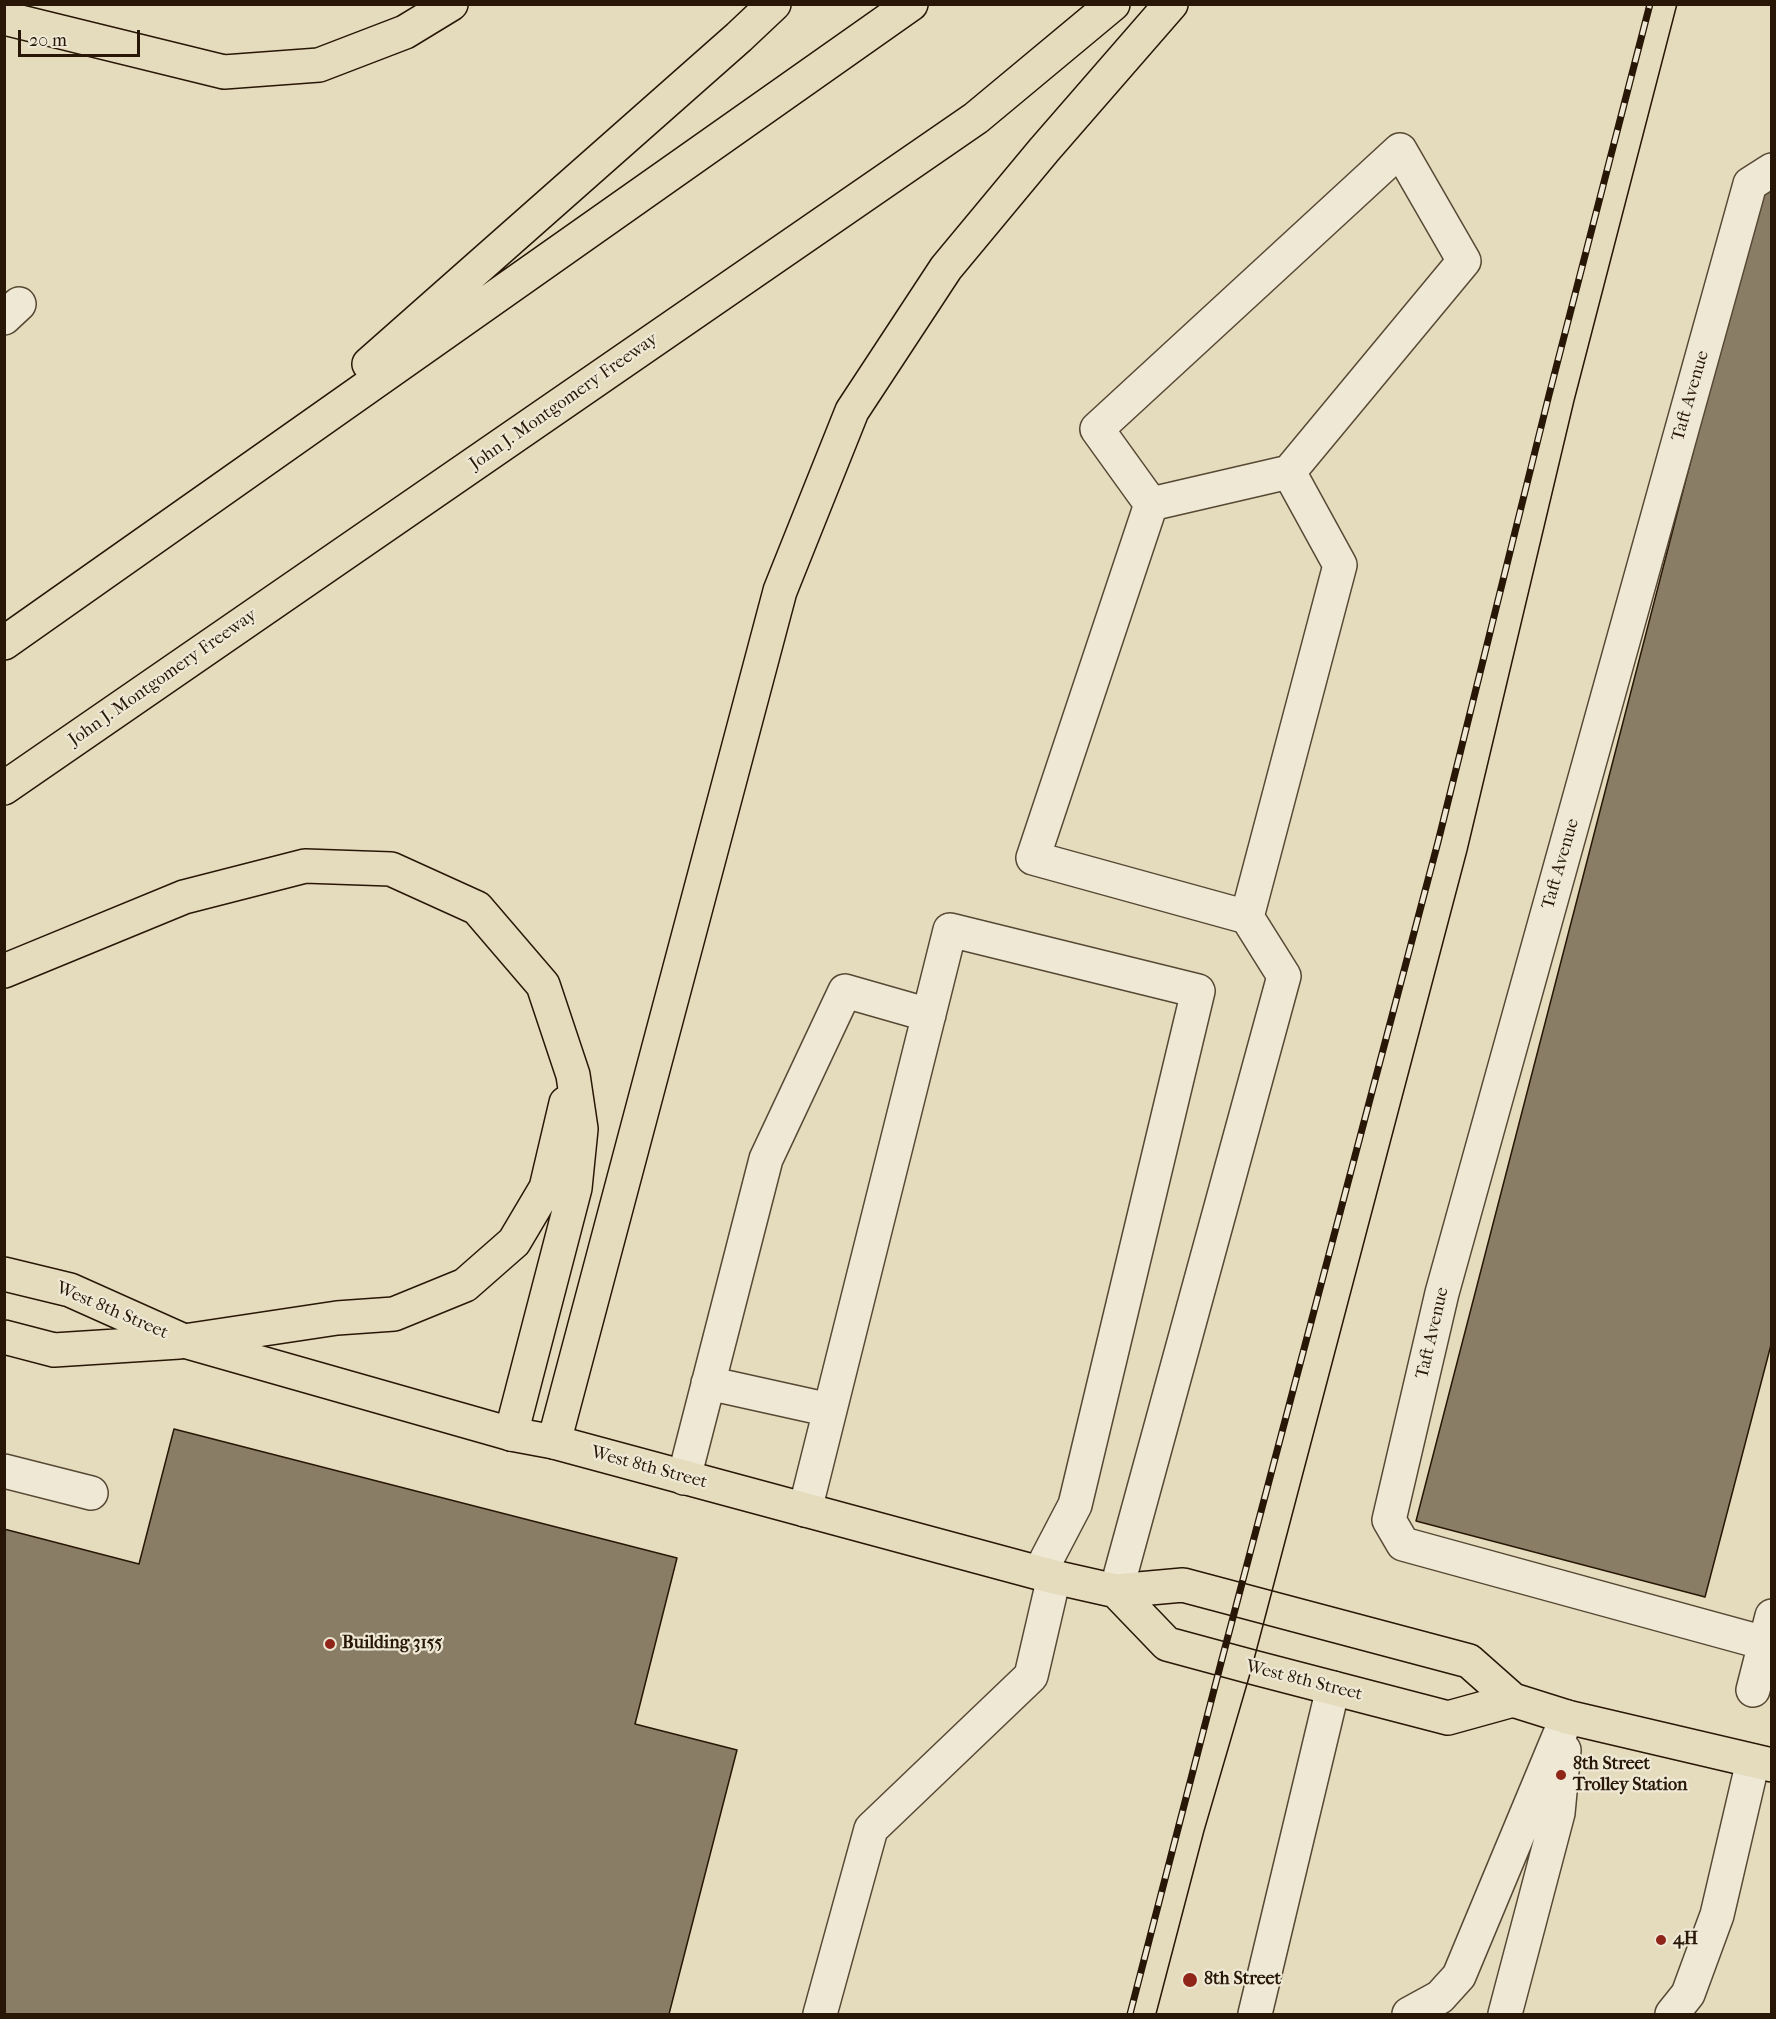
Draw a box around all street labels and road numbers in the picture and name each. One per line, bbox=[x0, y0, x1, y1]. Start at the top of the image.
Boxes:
street label: John J. Montgomery Freeway bbox=[466, 329, 662, 475]
street label: Taft Avenue bbox=[1668, 348, 1714, 444]
street label: John J. Montgomery Freeway bbox=[65, 605, 261, 751]
street label: Taft Avenue bbox=[1538, 816, 1584, 912]
street label: West 8th Street bbox=[53, 1278, 171, 1344]
street label: Taft Avenue bbox=[1412, 1285, 1454, 1381]
street label: West 8th Street bbox=[589, 1442, 709, 1494]
street label: West 8th Street bbox=[1244, 1656, 1364, 1706]

